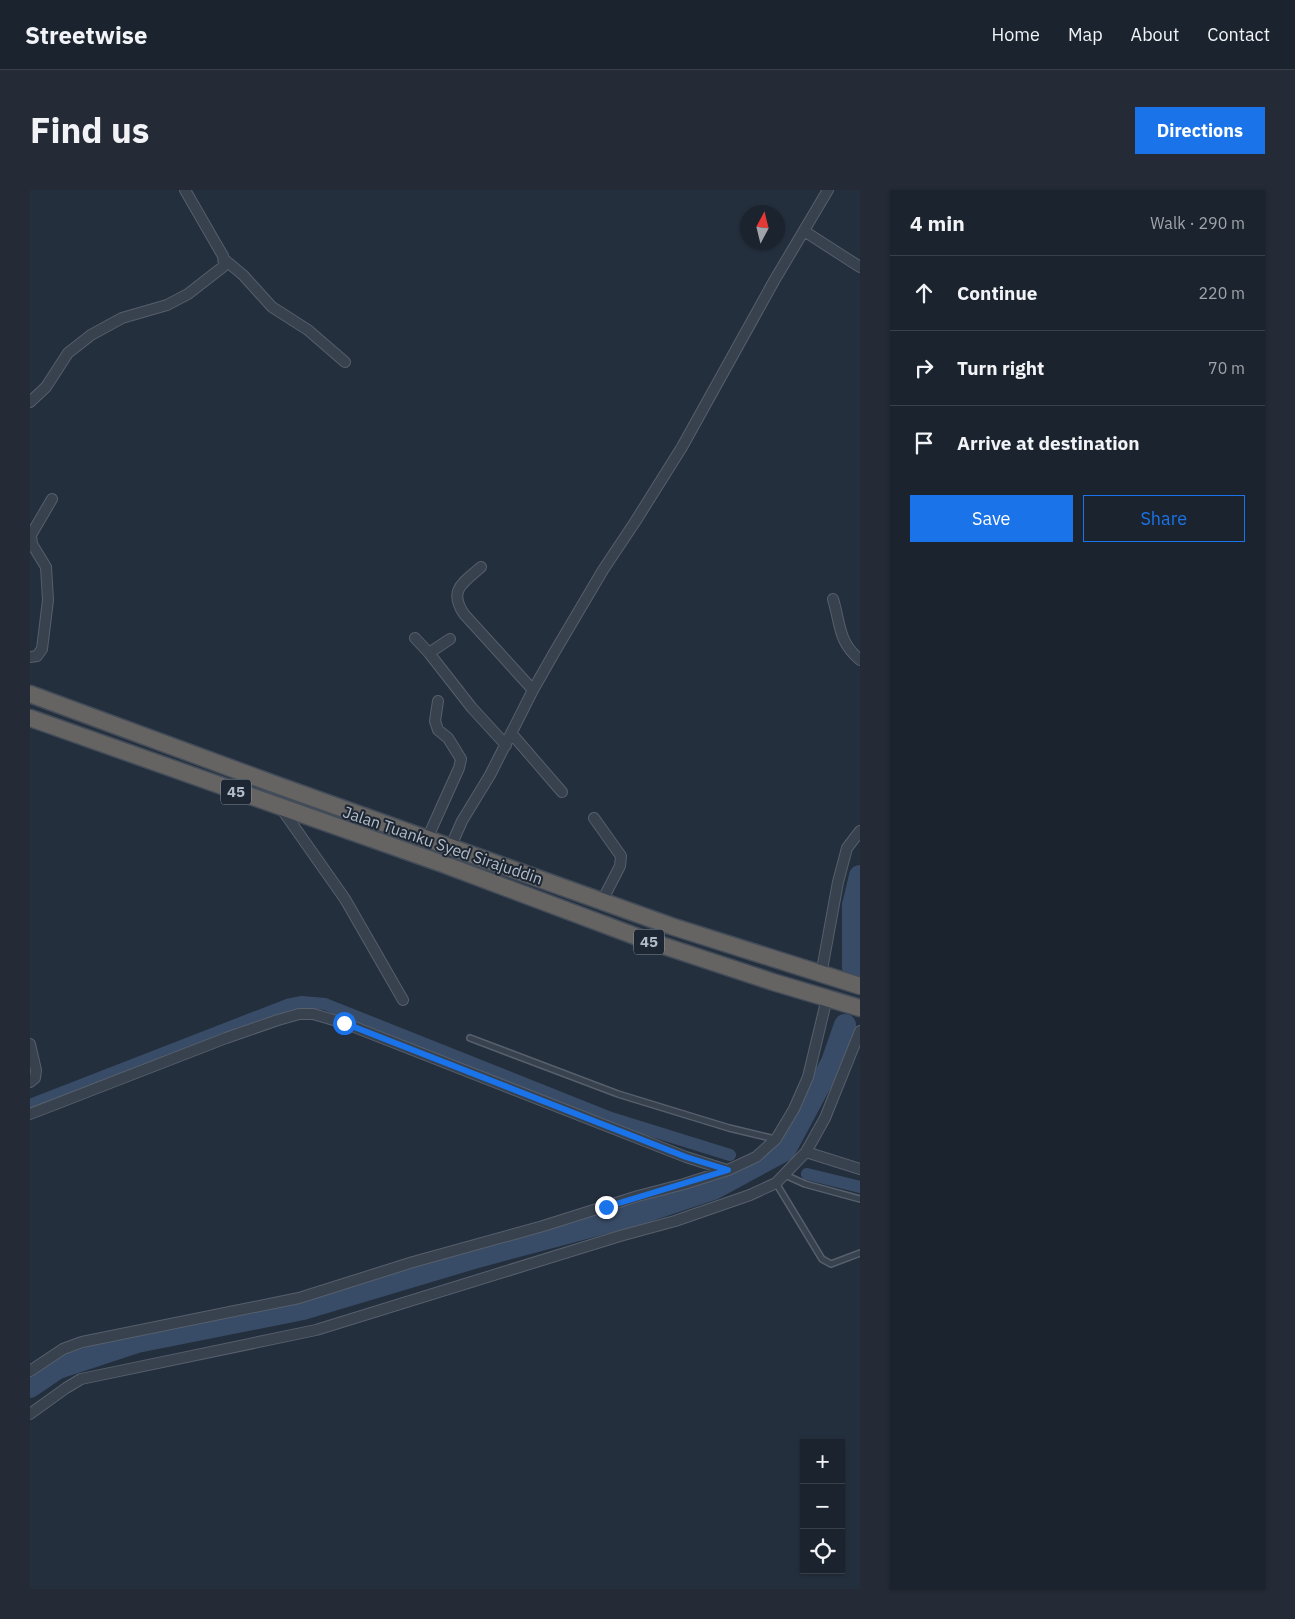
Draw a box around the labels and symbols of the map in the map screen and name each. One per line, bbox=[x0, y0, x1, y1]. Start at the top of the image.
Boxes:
north arrow bbox=[740, 205, 785, 250]
road number: 45 bbox=[221, 780, 251, 804]
street label: Jalan Tuanku Syed Sirajuddin bbox=[340, 801, 546, 889]
road number: 45 bbox=[634, 930, 664, 954]
route start bbox=[333, 1012, 356, 1035]
route end bbox=[595, 1196, 618, 1219]

